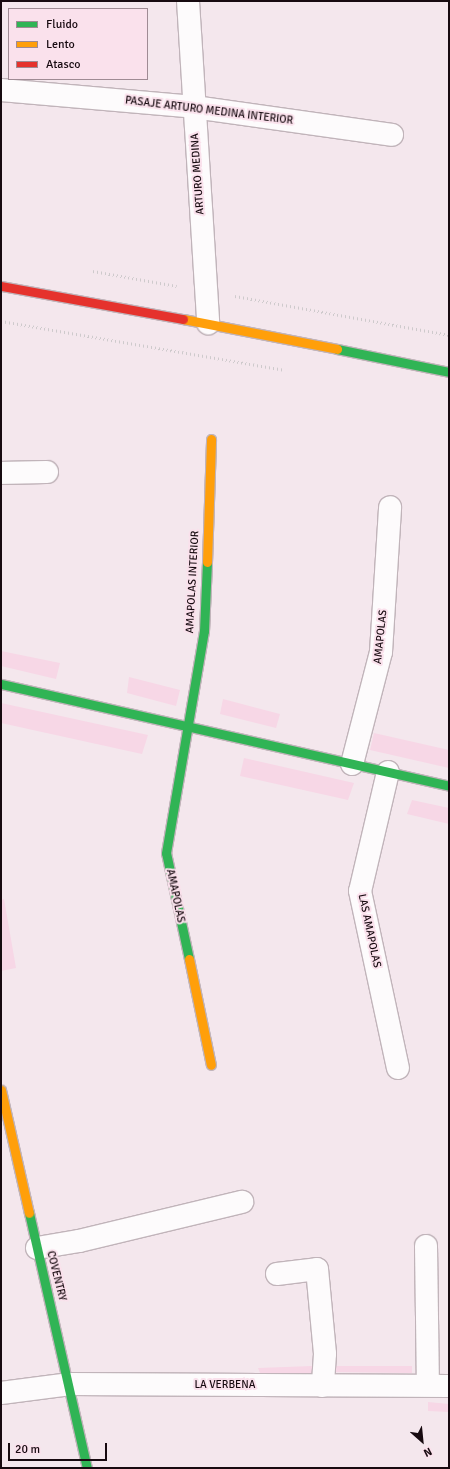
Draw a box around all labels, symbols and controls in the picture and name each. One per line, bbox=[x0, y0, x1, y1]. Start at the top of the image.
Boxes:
legend bbox=[8, 8, 148, 80]
text: Fluido bbox=[46, 17, 78, 32]
text: Lento bbox=[46, 37, 75, 52]
text: Atasco bbox=[46, 57, 81, 72]
street label: PASAJE ARTURO MEDINA INTERIOR bbox=[124, 94, 294, 128]
street label: ARTURO MEDINA bbox=[189, 133, 207, 215]
street label: AMAPOLAS INTERIOR bbox=[184, 530, 202, 634]
street label: AMAPOLAS bbox=[372, 609, 390, 665]
street label: AMAPOLAS bbox=[163, 868, 187, 924]
street label: LAS AMAPOLAS bbox=[355, 893, 383, 969]
street label: COVENTRY bbox=[43, 1250, 69, 1302]
street label: LA VERBENA bbox=[194, 1378, 256, 1392]
north arrow bbox=[402, 1421, 442, 1461]
scale bar bbox=[10, 1435, 109, 1461]
text: 20 m bbox=[15, 1442, 40, 1457]
text: N bbox=[421, 1445, 434, 1460]

